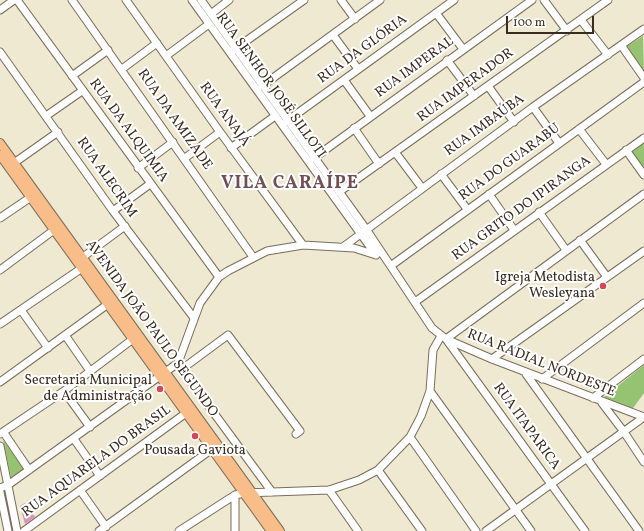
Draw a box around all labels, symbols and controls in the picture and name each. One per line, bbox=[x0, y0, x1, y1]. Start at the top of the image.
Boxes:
scale bar bbox=[508, 8, 596, 34]
street label: RUA SENHOR JOSÉ SILLOTI bbox=[212, 10, 328, 162]
street label: RUA DA GLÓRIA bbox=[315, 12, 411, 88]
text: 100 m bbox=[513, 15, 545, 31]
street label: RUA IMPERAL bbox=[372, 34, 458, 102]
street label: RUA IMPERADOR bbox=[414, 45, 518, 127]
street label: RUA DA AMIZADE bbox=[133, 66, 215, 174]
street label: RUA DA ALQUIMIA bbox=[85, 76, 171, 186]
street label: RUA ANAJÁ bbox=[195, 80, 253, 150]
street label: RUA IMBAÚBA bbox=[442, 91, 528, 161]
street label: RUA DO GUARABU bbox=[456, 121, 564, 205]
street label: RUA ALECRIM bbox=[72, 135, 140, 221]
street label: RUA GRITO DO IPIRANGA bbox=[449, 153, 595, 265]
district label: VILA CARAÍPE bbox=[221, 174, 359, 196]
street label: AVENIDA JOÃO PAULO SEGUNDO bbox=[81, 237, 221, 421]
place label: Igreja Metodista Wesleyana bbox=[495, 270, 595, 302]
marker: Igreja Metodista Wesleyana bbox=[598, 281, 608, 291]
street label: RUA RADIAL NORDESTE bbox=[464, 327, 618, 401]
place label: Secretaria Municipal de Administração bbox=[24, 373, 152, 406]
street label: RUA ITAPARICA bbox=[489, 380, 563, 474]
marker: Secretaria Municipal de Administração bbox=[155, 384, 165, 394]
street label: RUA AQUARELA DO BRASIL bbox=[19, 402, 175, 522]
marker: Pousada Gaviota bbox=[190, 431, 200, 441]
place label: Pousada Gaviota bbox=[144, 443, 246, 459]

